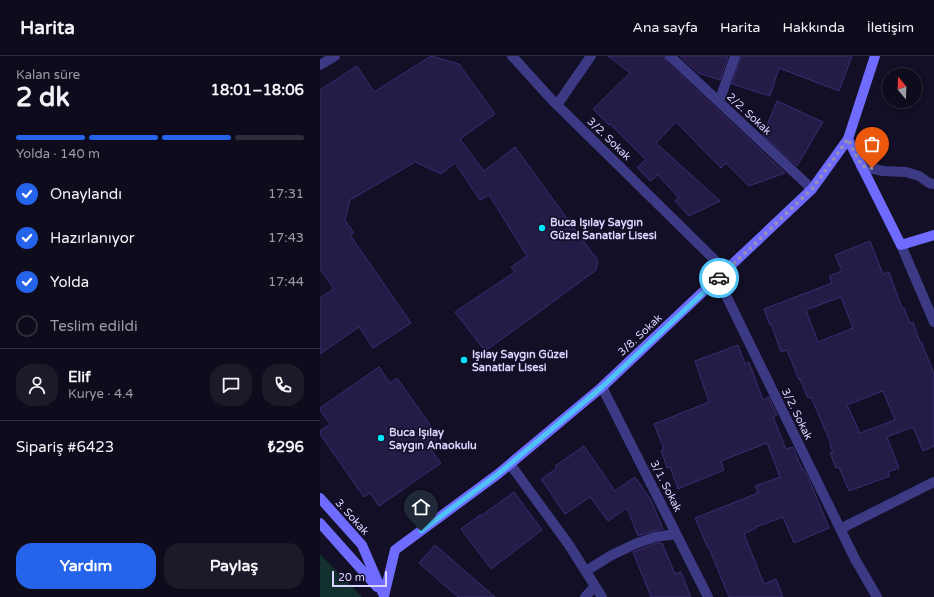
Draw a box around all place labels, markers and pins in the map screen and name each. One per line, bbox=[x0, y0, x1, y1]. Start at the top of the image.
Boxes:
pin bbox=[855, 127, 889, 168]
place label: Buca Işılay Saygın Güzel Sanatlar Lisesi bbox=[550, 216, 657, 242]
marker: Buca Işılay Saygın Güzel Sanatlar Lisesi bbox=[537, 223, 547, 233]
place label: Işılay Saygın Güzel Sanatlar Lisesi bbox=[472, 348, 568, 374]
marker: Işılay Saygın Güzel Sanatlar Lisesi bbox=[459, 355, 469, 365]
place label: Buca Işılay Saygın Anaokulu bbox=[389, 426, 477, 453]
marker: Buca Işılay Saygın Anaokulu bbox=[376, 433, 386, 443]
pin bbox=[404, 490, 438, 531]

